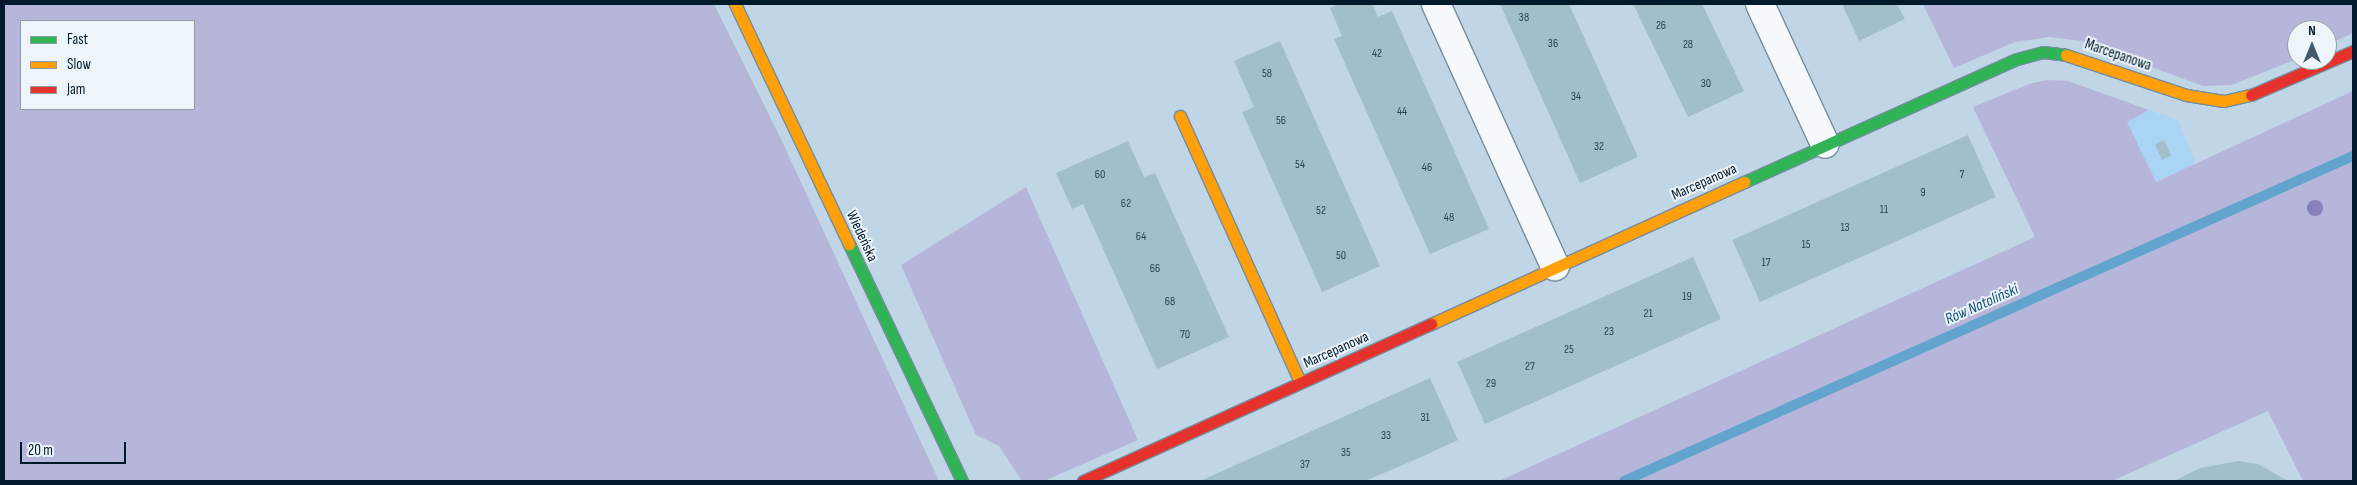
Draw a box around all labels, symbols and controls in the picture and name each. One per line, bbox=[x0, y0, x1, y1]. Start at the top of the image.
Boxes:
house number: 38 bbox=[1519, 11, 1529, 25]
house number: 26 bbox=[1656, 19, 1666, 33]
legend bbox=[20, 20, 195, 110]
north arrow bbox=[2287, 20, 2337, 70]
text: N bbox=[2308, 22, 2316, 39]
text: Fast bbox=[67, 30, 88, 49]
street label: Marcepanowa bbox=[2082, 35, 2154, 75]
house number: 36 bbox=[1548, 37, 1558, 51]
house number: 28 bbox=[1683, 38, 1693, 52]
house number: 42 bbox=[1372, 47, 1382, 61]
text: Slow bbox=[67, 55, 91, 74]
house number: 58 bbox=[1262, 67, 1272, 81]
house number: 30 bbox=[1701, 77, 1711, 91]
text: Jam bbox=[67, 80, 85, 99]
house number: 34 bbox=[1571, 90, 1581, 104]
house number: 44 bbox=[1397, 105, 1407, 119]
house number: 56 bbox=[1276, 114, 1286, 128]
house number: 32 bbox=[1594, 140, 1604, 154]
house number: 54 bbox=[1295, 158, 1305, 172]
street label: Marcepanowa bbox=[1669, 160, 1739, 204]
house number: 46 bbox=[1422, 161, 1432, 175]
house number: 60 bbox=[1095, 168, 1105, 182]
house number: 7 bbox=[1960, 168, 1964, 182]
house number: 9 bbox=[1920, 186, 1926, 200]
house number: 62 bbox=[1121, 197, 1131, 211]
house number: 11 bbox=[1880, 203, 1888, 217]
house number: 52 bbox=[1316, 204, 1326, 218]
street label: Wiedeńska bbox=[842, 208, 882, 264]
house number: 48 bbox=[1444, 211, 1454, 225]
house number: 13 bbox=[1840, 221, 1850, 235]
house number: 64 bbox=[1136, 230, 1146, 244]
house number: 15 bbox=[1801, 238, 1811, 252]
house number: 50 bbox=[1336, 249, 1346, 263]
house number: 17 bbox=[1762, 256, 1770, 270]
house number: 66 bbox=[1150, 262, 1160, 276]
water label: Rów Natoliński bbox=[1943, 280, 2021, 330]
house number: 19 bbox=[1682, 290, 1692, 304]
house number: 68 bbox=[1165, 295, 1175, 309]
house number: 21 bbox=[1643, 307, 1653, 321]
house number: 23 bbox=[1604, 325, 1614, 339]
house number: 70 bbox=[1180, 328, 1190, 342]
street label: Marcepanowa bbox=[1301, 328, 1371, 372]
house number: 25 bbox=[1564, 343, 1574, 357]
house number: 27 bbox=[1525, 360, 1535, 374]
house number: 29 bbox=[1486, 377, 1496, 391]
house number: 31 bbox=[1420, 411, 1430, 425]
house number: 33 bbox=[1381, 429, 1391, 443]
scale bar bbox=[22, 432, 129, 464]
text: 20 m bbox=[28, 441, 53, 460]
house number: 35 bbox=[1341, 446, 1351, 460]
house number: 37 bbox=[1300, 458, 1310, 472]

